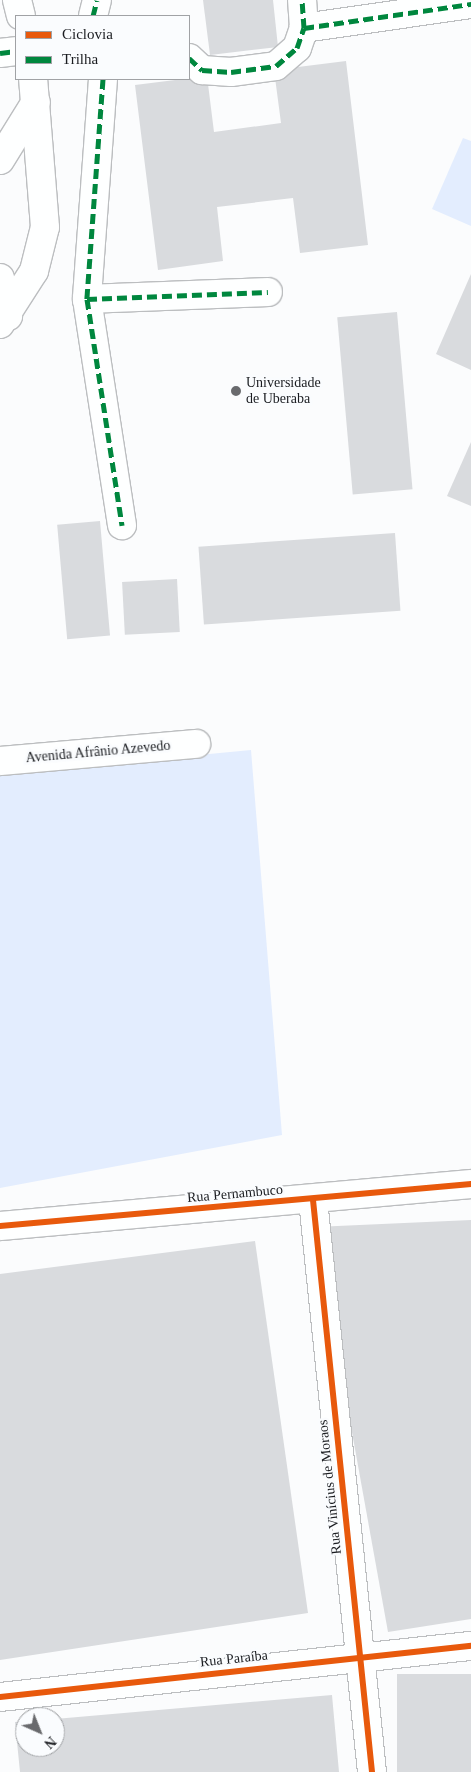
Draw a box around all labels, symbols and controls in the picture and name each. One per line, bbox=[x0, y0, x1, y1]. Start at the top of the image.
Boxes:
legend bbox=[15, 15, 190, 80]
text: Ciclovia bbox=[62, 26, 113, 42]
text: Trilha bbox=[62, 51, 98, 67]
place label: Universidade de Uberaba bbox=[246, 375, 321, 408]
marker: Universidade de Uberaba bbox=[230, 385, 242, 397]
street label: Avenida Afrânio Azevedo bbox=[24, 737, 172, 767]
street label: Rua Pernambuco bbox=[186, 1181, 284, 1207]
street label: Rua Vinícius de Moraos bbox=[315, 1419, 345, 1555]
street label: Rua Paraíba bbox=[199, 1647, 269, 1671]
north arrow bbox=[15, 1707, 65, 1757]
text: N bbox=[41, 1734, 59, 1751]

